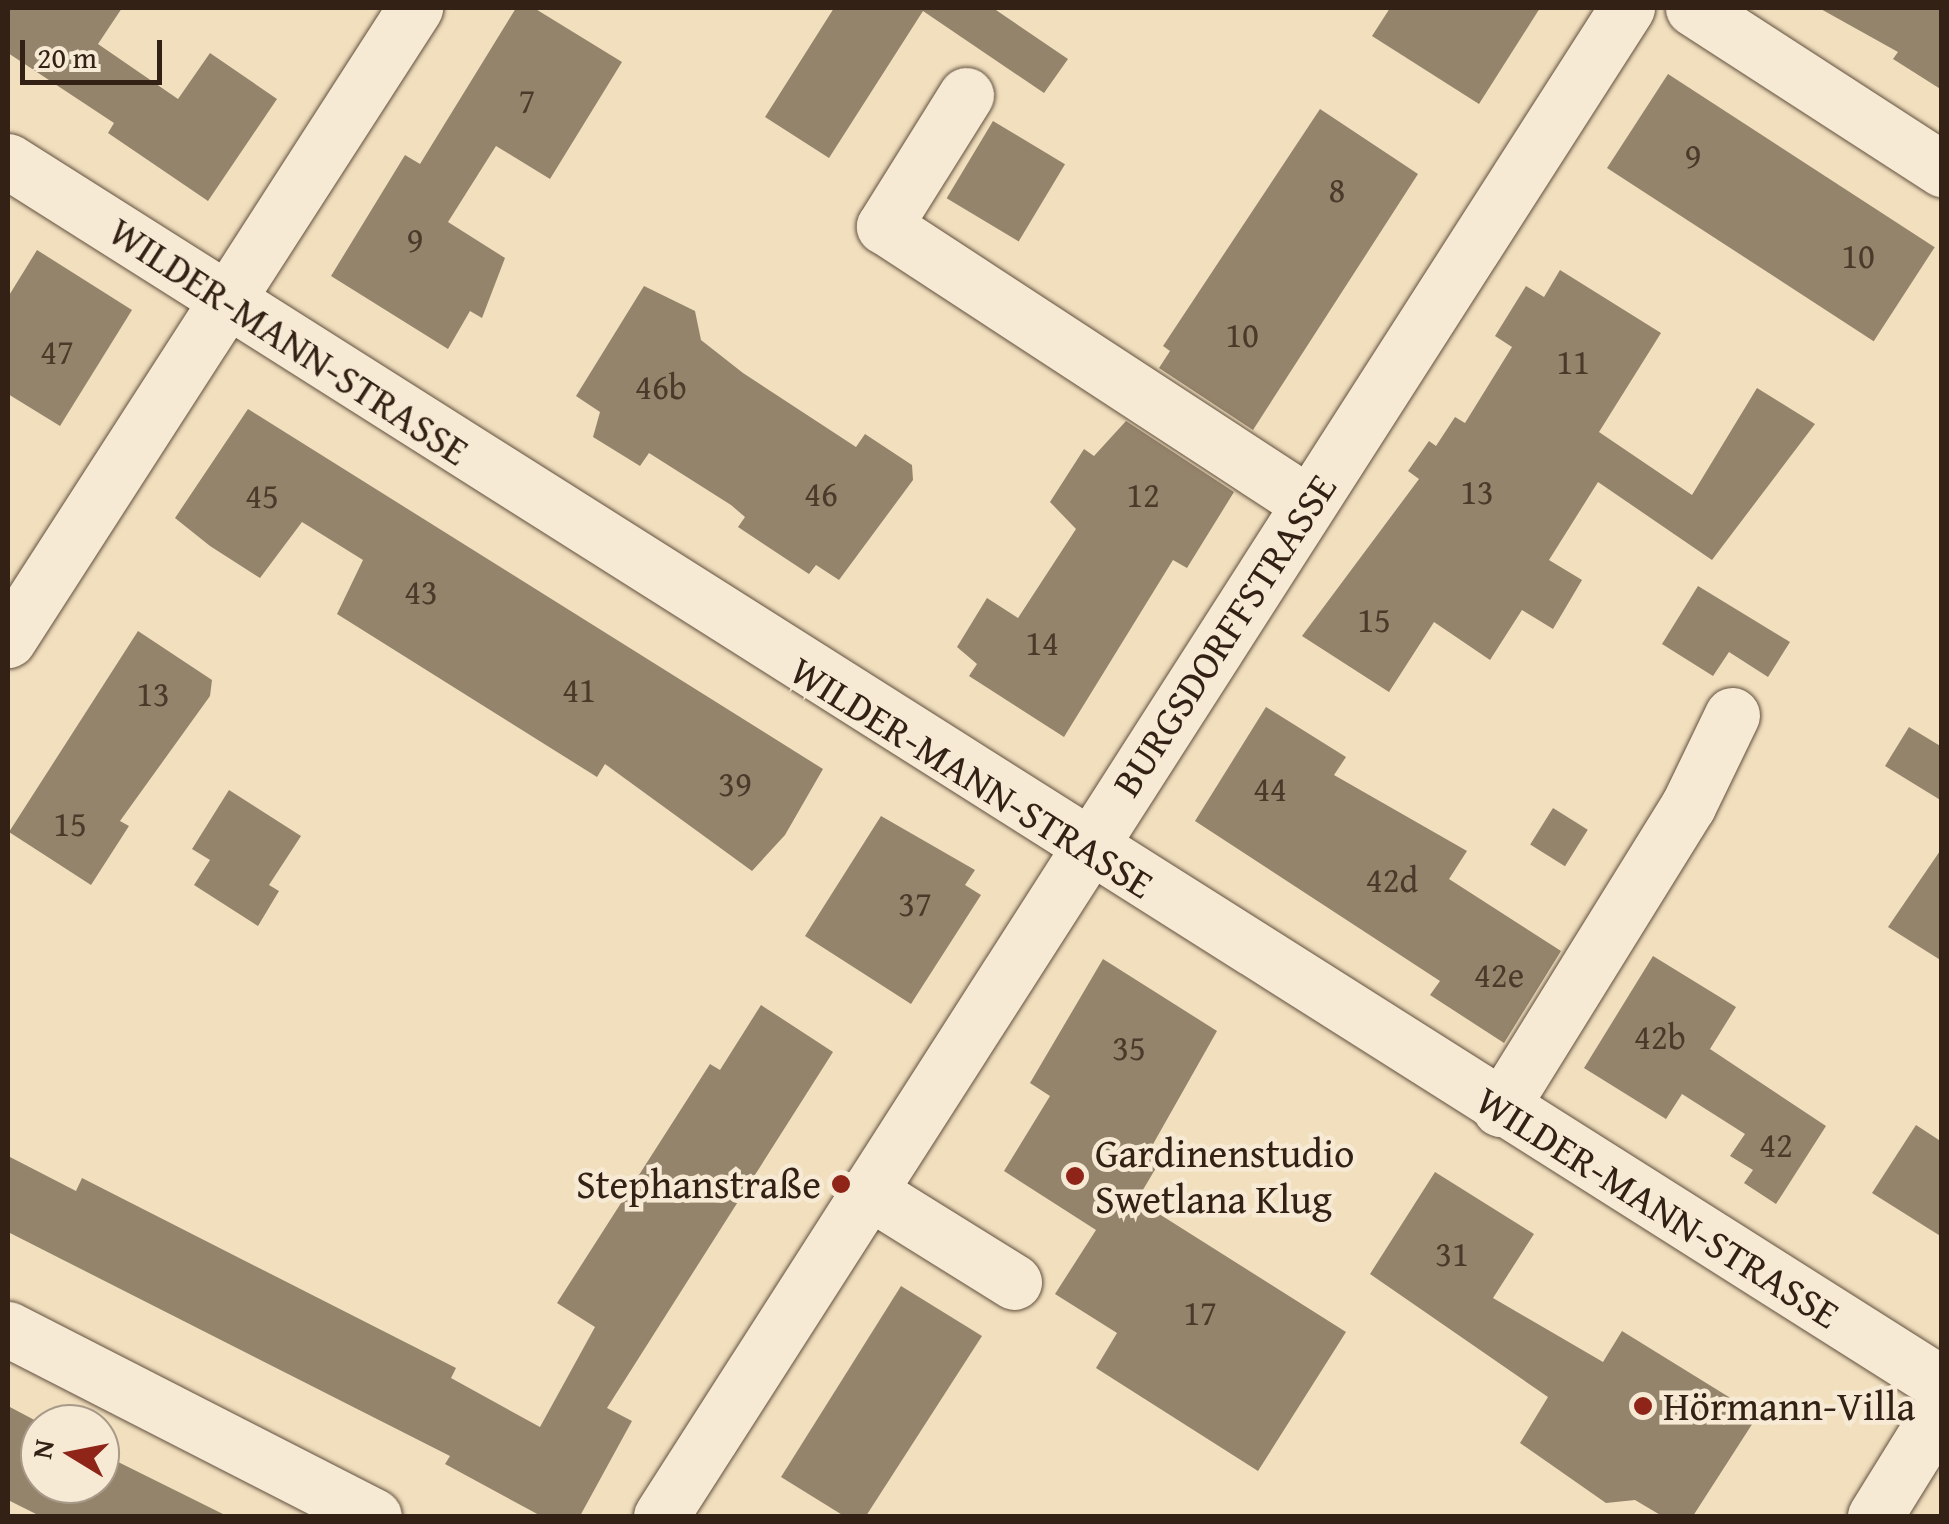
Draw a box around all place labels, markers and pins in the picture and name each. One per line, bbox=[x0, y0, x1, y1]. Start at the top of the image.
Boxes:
place label: Gardinenstudio Swetlana Klug bbox=[1095, 1129, 1354, 1223]
place label: Stephanstraße bbox=[576, 1160, 821, 1208]
marker: Gardinenstudio Swetlana Klug bbox=[1064, 1165, 1086, 1187]
marker: Stephanstraße bbox=[830, 1173, 852, 1195]
place label: Hörmann-Villa bbox=[1663, 1382, 1915, 1430]
marker: Hörmann-Villa bbox=[1632, 1395, 1654, 1417]

